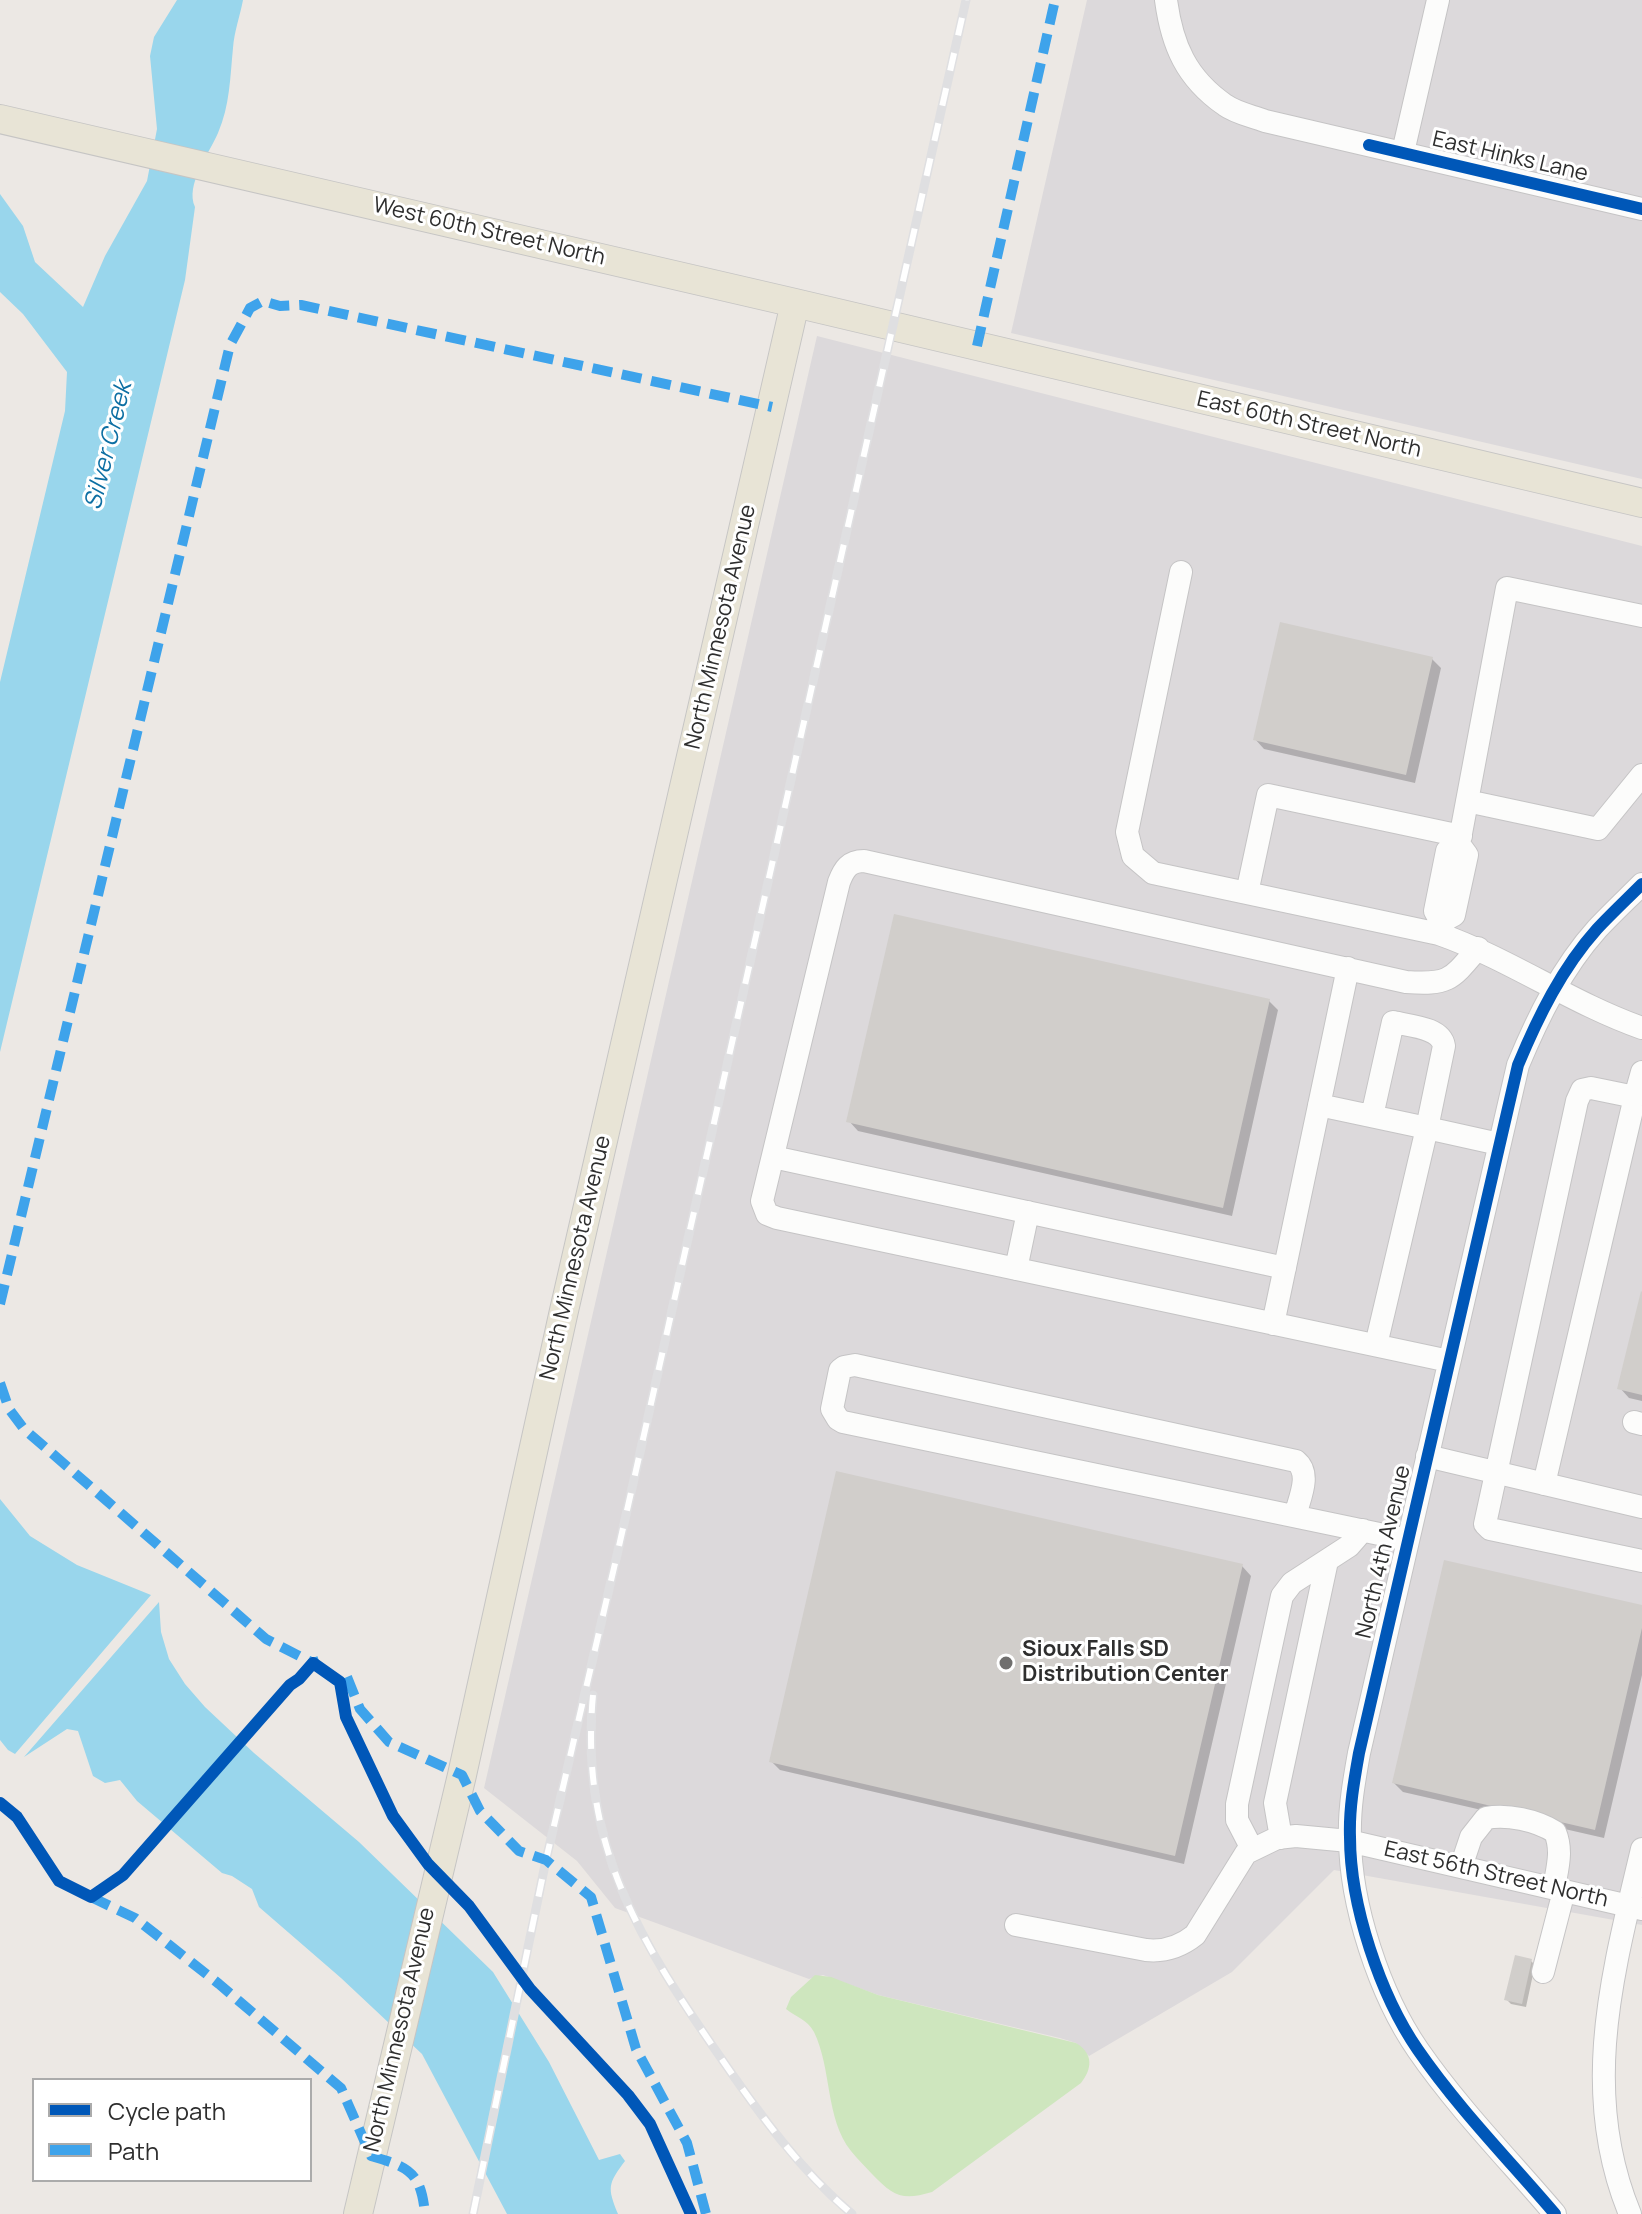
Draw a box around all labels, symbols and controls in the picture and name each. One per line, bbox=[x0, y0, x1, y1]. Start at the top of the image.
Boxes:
street label: East Hinks Lane bbox=[1430, 126, 1590, 188]
street label: West 60th Street North bbox=[371, 192, 607, 272]
water label: Silver Creek bbox=[79, 379, 139, 513]
street label: East 60th Street North bbox=[1194, 386, 1424, 464]
street label: North Minnesota Avenue bbox=[680, 502, 762, 752]
street label: North Minnesota Avenue bbox=[535, 1133, 617, 1383]
street label: North 4th Avenue bbox=[1351, 1463, 1417, 1641]
place label: Sioux Falls SD Distribution Center bbox=[1022, 1637, 1229, 1688]
marker: Sioux Falls SD Distribution Center bbox=[997, 1654, 1015, 1672]
street label: East 56th Street North bbox=[1381, 1836, 1611, 1914]
street label: North Minnesota Avenue bbox=[359, 1905, 441, 2155]
legend bbox=[32, 2078, 312, 2182]
text: Cycle path bbox=[108, 2094, 226, 2127]
text: Path bbox=[108, 2134, 159, 2167]

